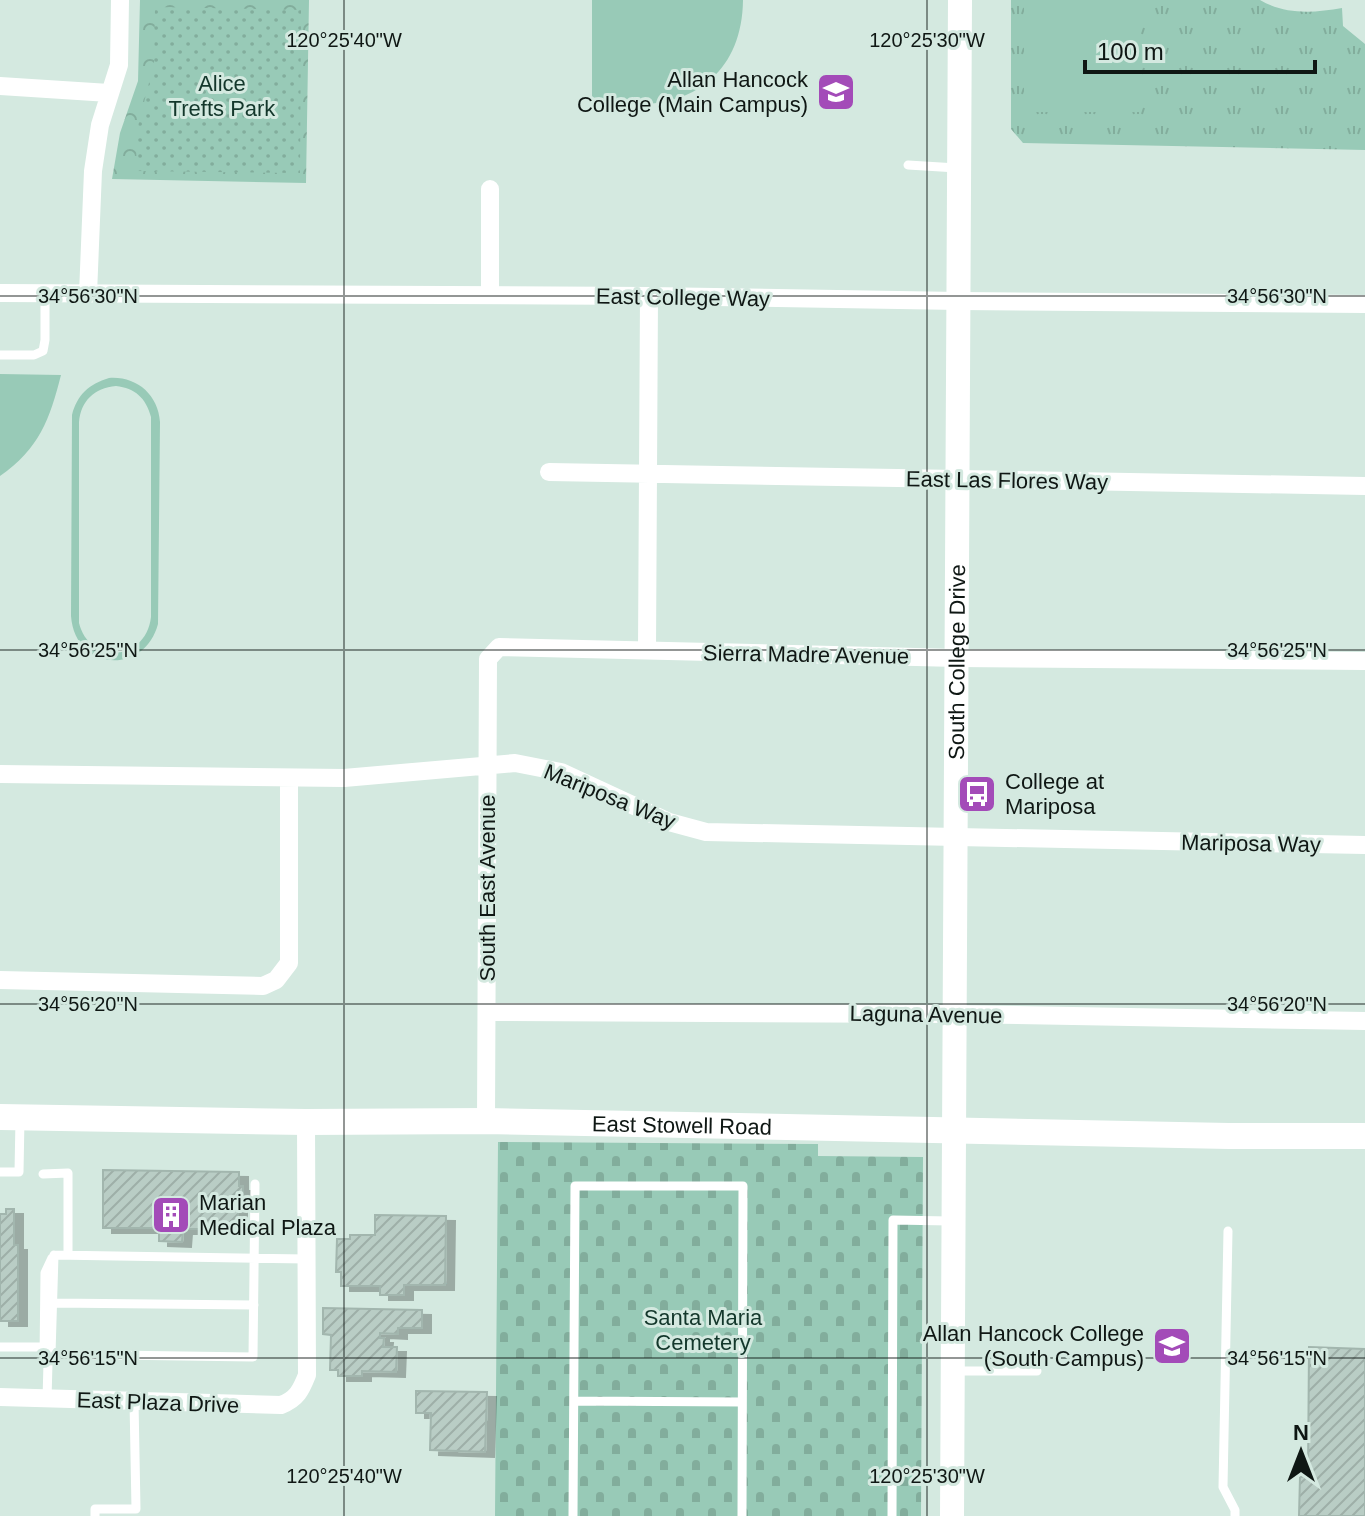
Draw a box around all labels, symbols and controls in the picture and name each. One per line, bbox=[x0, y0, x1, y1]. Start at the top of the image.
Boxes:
scale bar bbox=[1085, 24, 1315, 74]
text: 120°25'40"W bbox=[286, 29, 402, 51]
text: 120°25'30"W bbox=[869, 29, 985, 51]
text: 100 m bbox=[1097, 38, 1164, 65]
place label: Allan Hancock College (Main Campus) bbox=[577, 67, 809, 117]
park label: Alice Trefts Park bbox=[169, 71, 276, 121]
school or university icon: Allan Hancock College (Main Campus) bbox=[815, 71, 857, 113]
street label: East College Way bbox=[596, 283, 770, 312]
text: 34°56'30"N bbox=[38, 285, 138, 307]
text: 34°56'30"N bbox=[1227, 285, 1327, 307]
street label: East Las Flores Way bbox=[906, 466, 1108, 495]
street label: South College Drive bbox=[944, 564, 970, 760]
text: 34°56'25"N bbox=[38, 639, 138, 661]
text: 34°56'25"N bbox=[1227, 639, 1327, 661]
street label: Sierra Madre Avenue bbox=[703, 640, 909, 669]
street label: Mariposa Way bbox=[540, 759, 679, 834]
place label: College at Mariposa bbox=[1005, 769, 1104, 819]
bus stop icon: College at Mariposa bbox=[956, 773, 998, 815]
street label: South East Avenue bbox=[475, 795, 500, 981]
street label: Mariposa Way bbox=[1181, 830, 1321, 857]
text: 34°56'20"N bbox=[38, 993, 138, 1015]
text: 34°56'20"N bbox=[1227, 993, 1327, 1015]
street label: Laguna Avenue bbox=[850, 1001, 1002, 1028]
street label: East Stowell Road bbox=[592, 1111, 772, 1140]
place label: Marian Medical Plaza bbox=[199, 1190, 337, 1240]
building icon: Marian Medical Plaza bbox=[150, 1194, 192, 1236]
park label: Santa Maria Cemetery bbox=[644, 1305, 763, 1355]
place label: Allan Hancock College (South Campus) bbox=[923, 1321, 1144, 1371]
school or university icon: Allan Hancock College (South Campus) bbox=[1151, 1325, 1193, 1367]
text: 34°56'15"N bbox=[38, 1347, 138, 1369]
text: 34°56'15"N bbox=[1227, 1347, 1327, 1369]
street label: East Plaza Drive bbox=[76, 1387, 240, 1418]
north arrow bbox=[1261, 1412, 1341, 1492]
text: N bbox=[1293, 1420, 1309, 1445]
text: 120°25'40"W bbox=[286, 1465, 402, 1487]
text: 120°25'30"W bbox=[869, 1465, 985, 1487]

